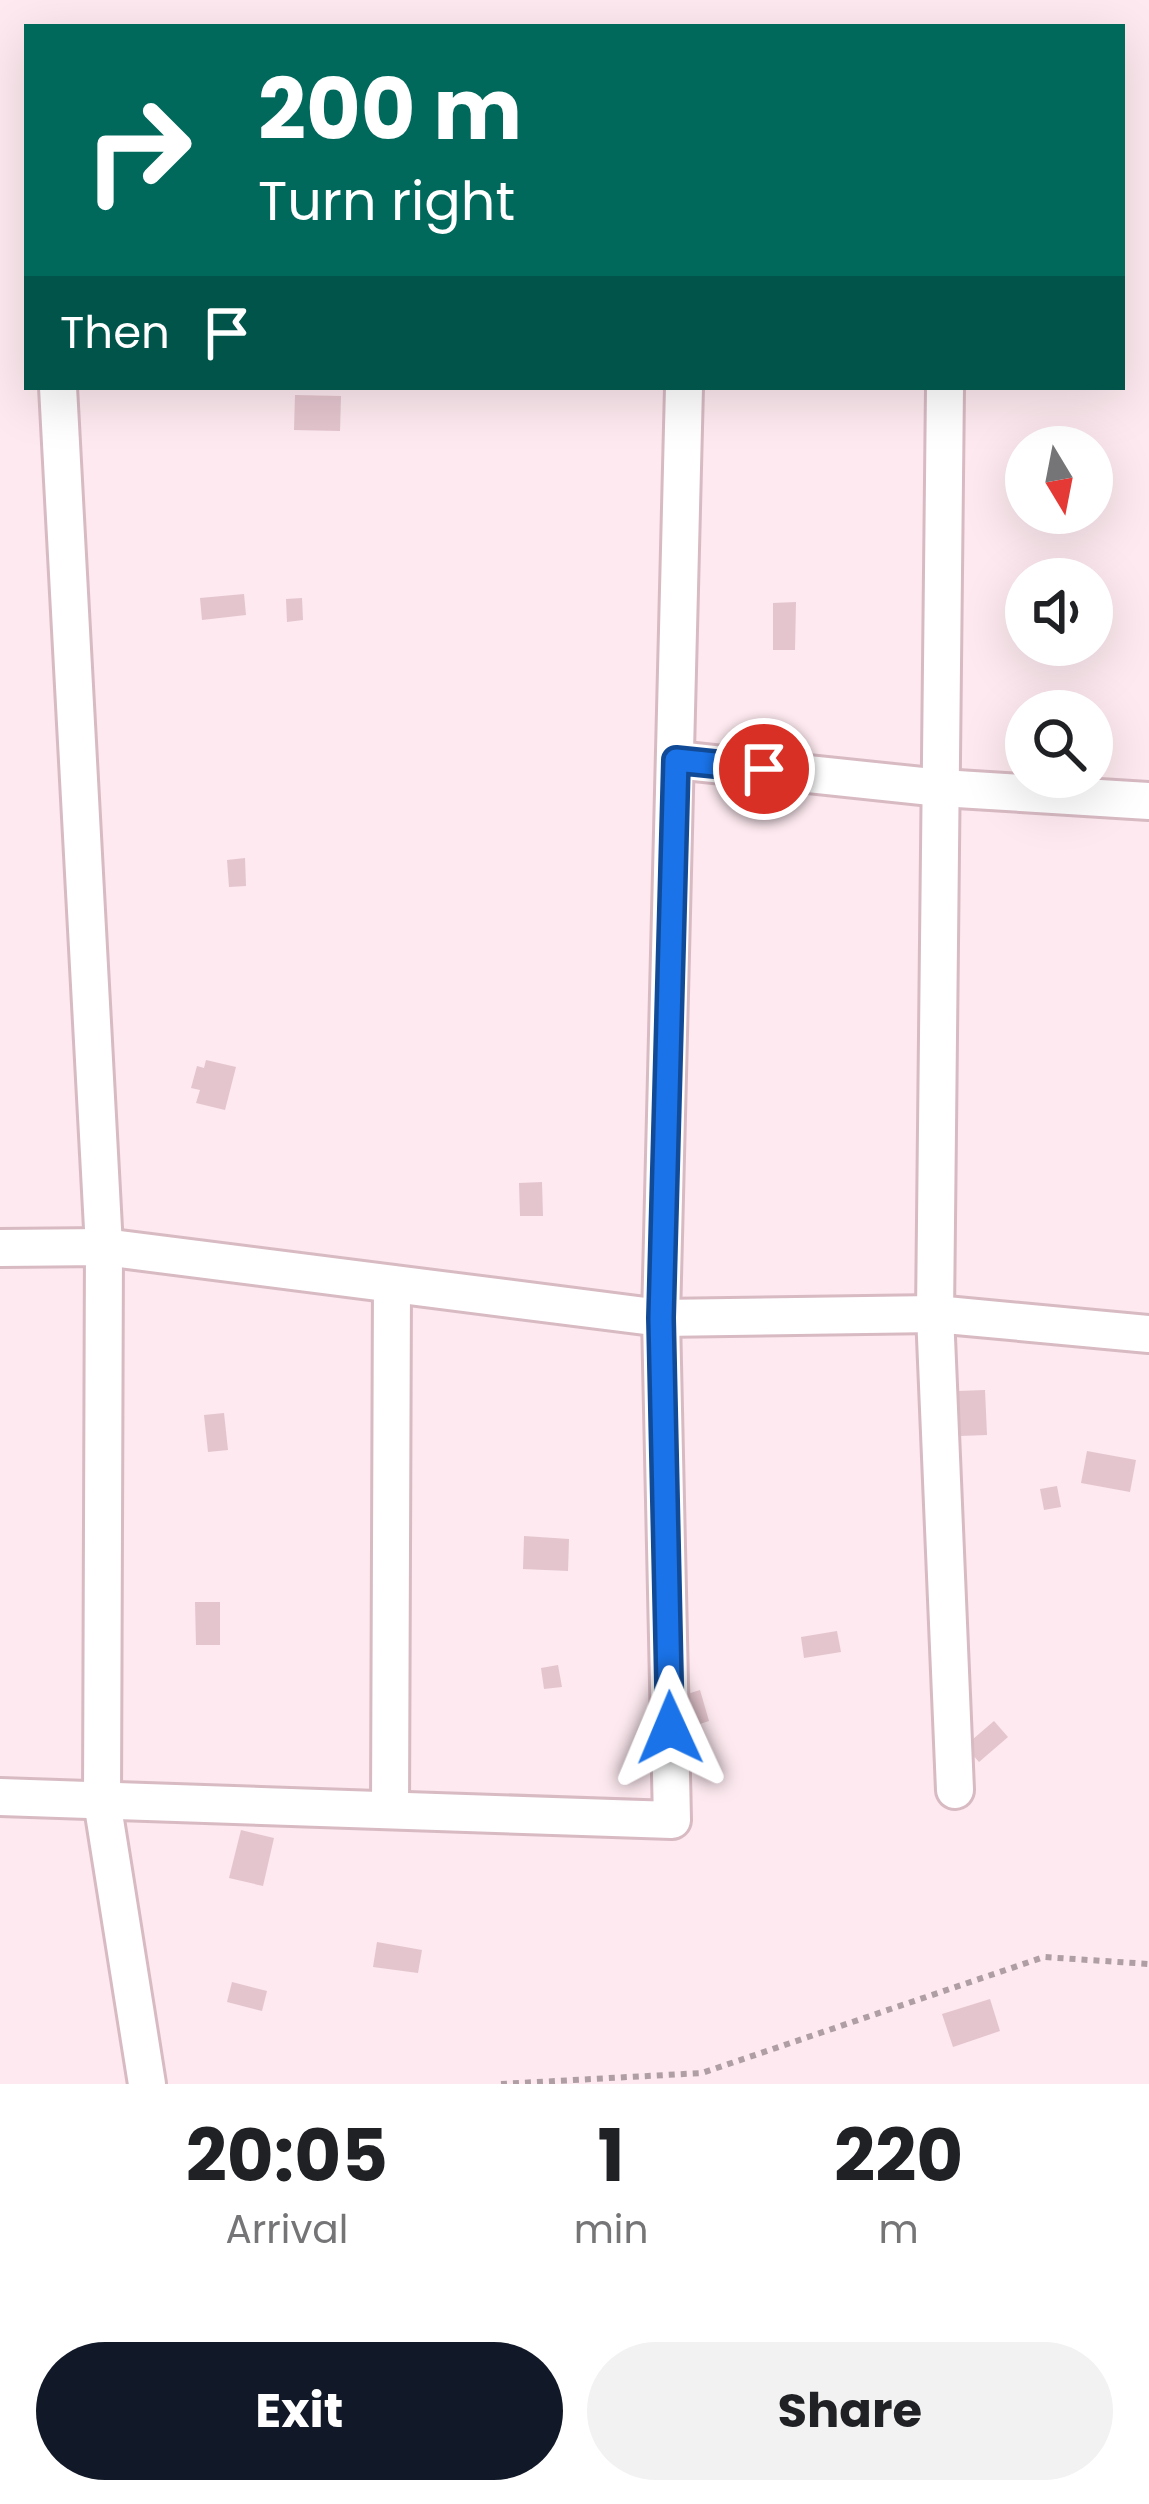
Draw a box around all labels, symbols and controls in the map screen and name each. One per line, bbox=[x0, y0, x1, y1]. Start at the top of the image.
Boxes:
text: 200 m bbox=[258, 51, 522, 168]
icon: right bbox=[60, 72, 216, 228]
text: Turn right bbox=[258, 163, 515, 239]
icon: arrive bbox=[194, 300, 260, 366]
text: Then bbox=[60, 301, 170, 364]
north arrow bbox=[1005, 426, 1113, 534]
map controls bbox=[1005, 426, 1113, 798]
button: sound bbox=[1005, 558, 1113, 666]
button: search bbox=[1005, 690, 1113, 798]
pin bbox=[713, 718, 815, 820]
icon: arrive bbox=[731, 736, 797, 802]
position arrow bbox=[607, 1665, 733, 1791]
text: 20:05 bbox=[186, 2105, 388, 2206]
text: 1 bbox=[597, 2105, 625, 2206]
text: 220 bbox=[834, 2105, 963, 2206]
text: Arrival bbox=[225, 2202, 348, 2257]
text: min bbox=[574, 2202, 648, 2257]
text: m bbox=[879, 2202, 919, 2257]
button: Exit bbox=[36, 2342, 563, 2480]
button: Share bbox=[587, 2342, 1113, 2480]

